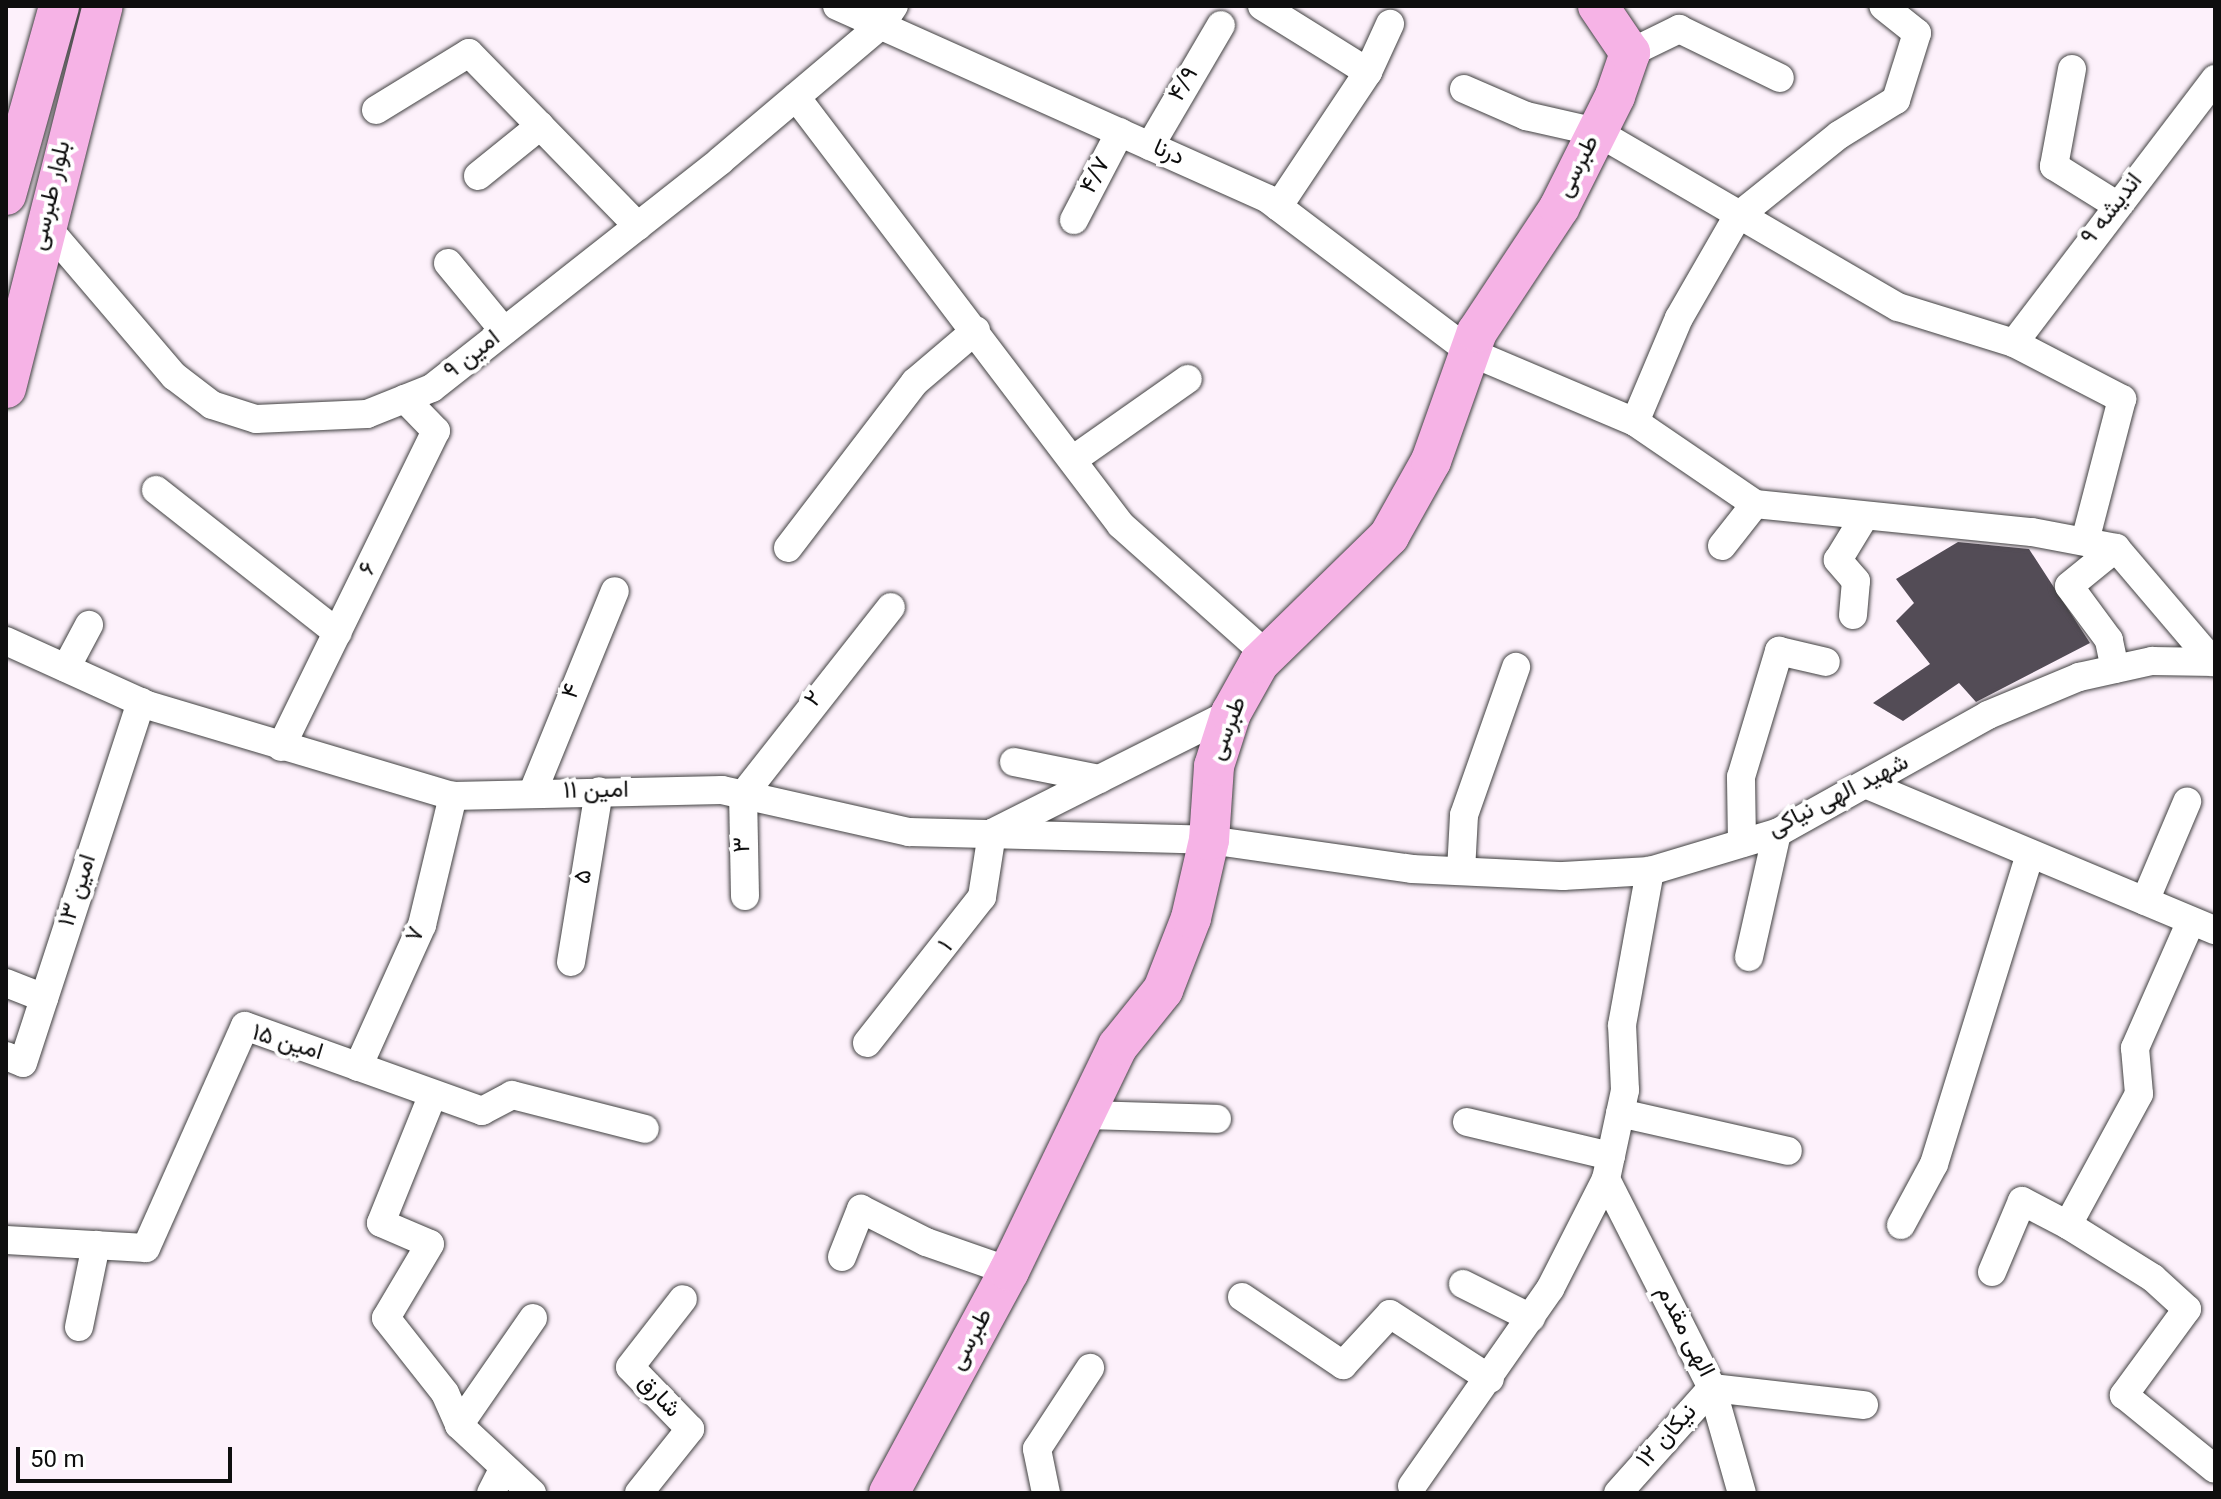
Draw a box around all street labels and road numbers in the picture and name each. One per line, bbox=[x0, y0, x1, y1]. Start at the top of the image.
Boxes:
street label: ۴/۹ bbox=[1164, 63, 1206, 107]
street label: طبرسی bbox=[1551, 131, 1607, 203]
street label: درنا bbox=[1148, 135, 1188, 173]
street label: بلوار طبرسی bbox=[25, 138, 79, 254]
street label: ۴/۷ bbox=[1075, 153, 1119, 199]
street label: اندیشه ۹ bbox=[2076, 168, 2150, 252]
street label: امین ۹ bbox=[439, 325, 507, 387]
street label: ۶ bbox=[353, 558, 385, 580]
street label: ۴ bbox=[557, 680, 589, 704]
street label: ۲ bbox=[800, 686, 830, 714]
street label: طبرسی bbox=[1204, 693, 1254, 765]
street label: شهید الهی نیاکی bbox=[1764, 749, 1914, 845]
street label: امین ۱۱ bbox=[563, 777, 629, 807]
street label: ۳ bbox=[729, 837, 759, 853]
street label: امین ۱۳ bbox=[54, 851, 104, 931]
street label: ۵ bbox=[570, 868, 600, 886]
street label: ۷ bbox=[401, 923, 433, 947]
street label: ۱ bbox=[934, 935, 960, 959]
street label: امین ۱۵ bbox=[248, 1020, 326, 1068]
street label: الهی مقدم bbox=[1649, 1281, 1719, 1383]
street label: طبرسی bbox=[944, 1304, 1000, 1376]
street label: شارق bbox=[631, 1369, 685, 1425]
street label: نیکان ۱۲ bbox=[1632, 1399, 1704, 1475]

